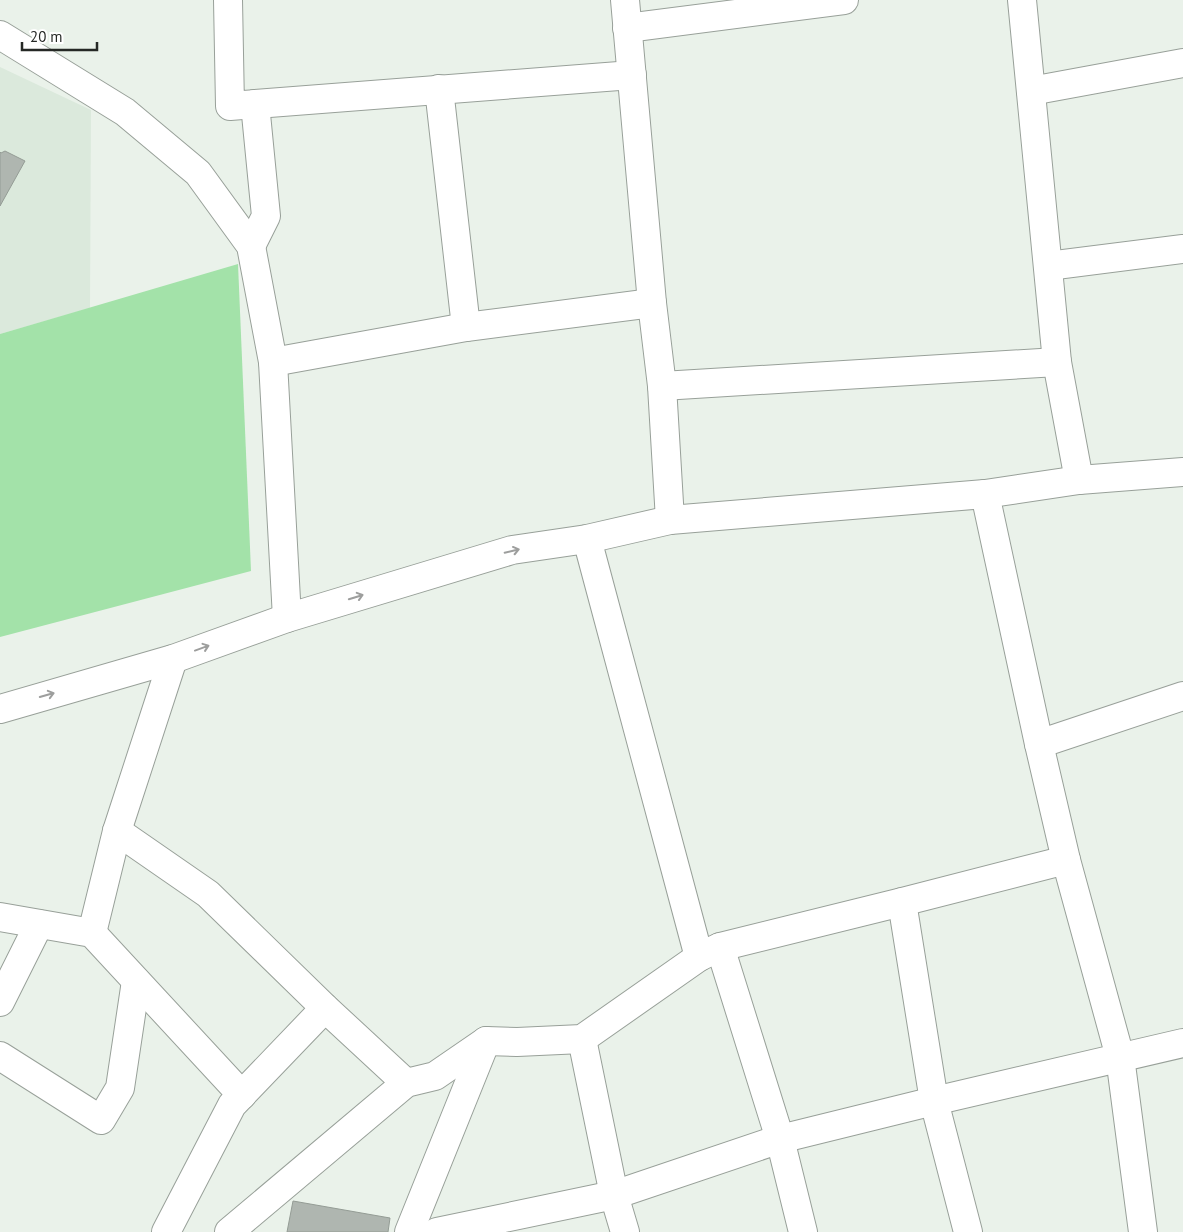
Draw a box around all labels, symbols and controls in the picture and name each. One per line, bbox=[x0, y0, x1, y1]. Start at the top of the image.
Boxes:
scale bar bbox=[22, 20, 98, 52]
text: 20 m bbox=[30, 27, 63, 46]
one-way arrow bbox=[504, 545, 520, 555]
one-way arrow bbox=[348, 591, 364, 601]
one-way arrow bbox=[194, 643, 210, 652]
one-way arrow bbox=[38, 690, 54, 700]

